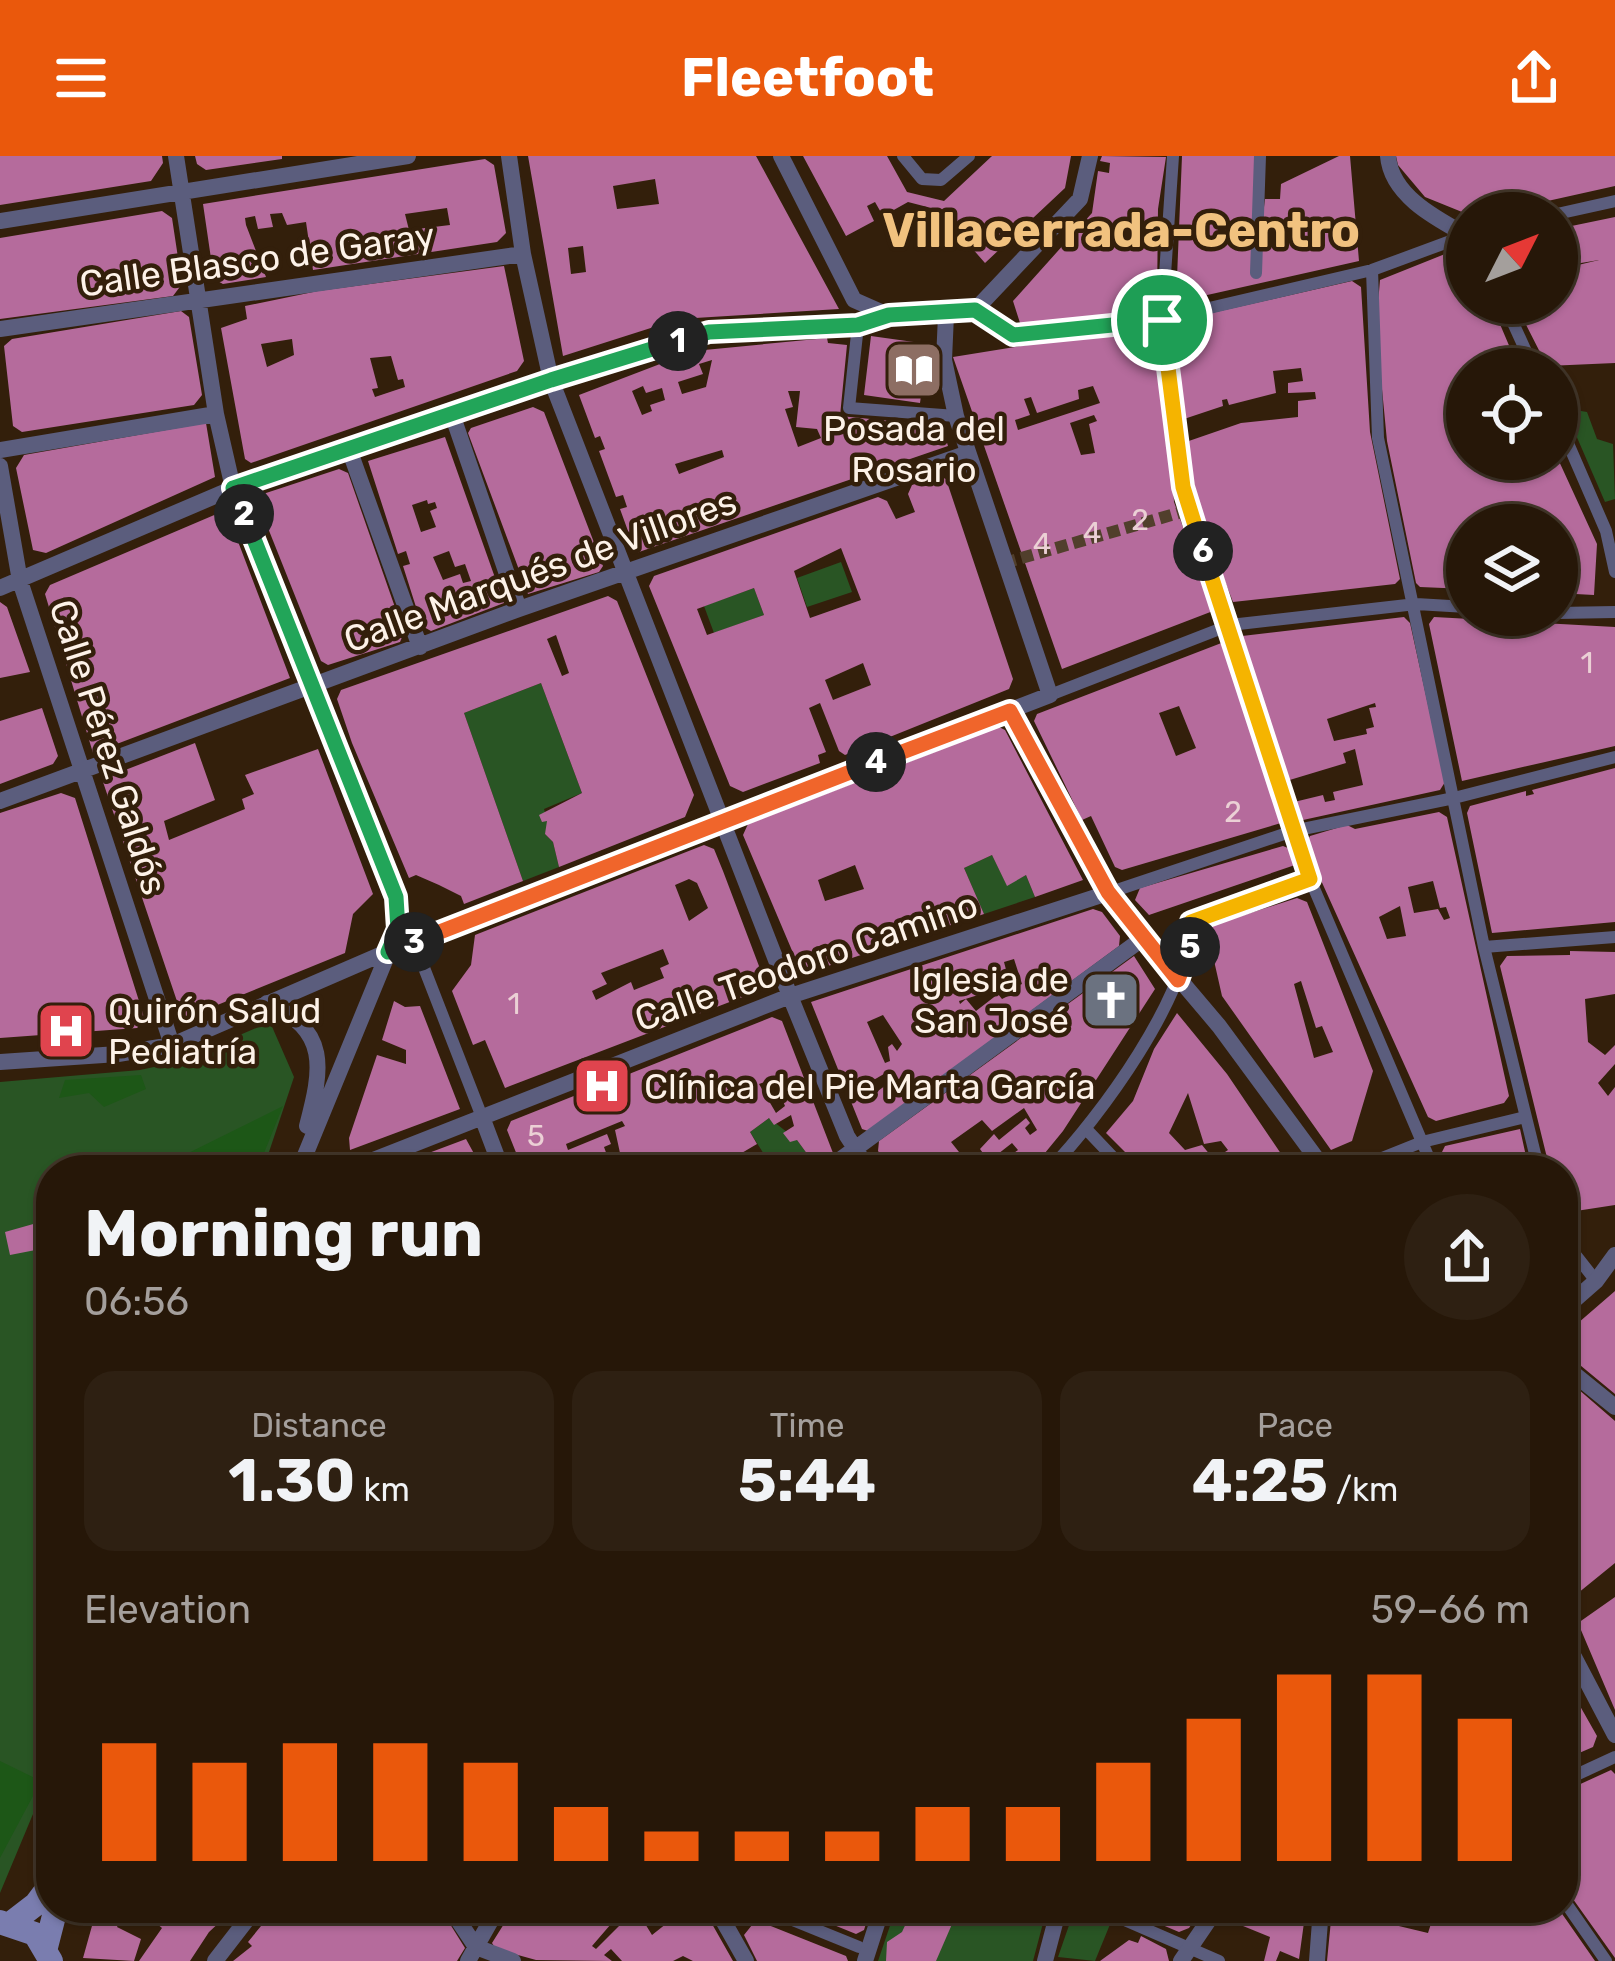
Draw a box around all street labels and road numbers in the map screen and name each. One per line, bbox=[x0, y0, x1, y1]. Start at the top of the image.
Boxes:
street label: Calle Blasco de Garay bbox=[77, 213, 437, 306]
street label: Calle Marqués de Villores bbox=[338, 479, 742, 661]
street label: Calle Pérez Galdós bbox=[41, 594, 176, 900]
street label: Calle Teodoro Camino bbox=[629, 883, 983, 1040]

